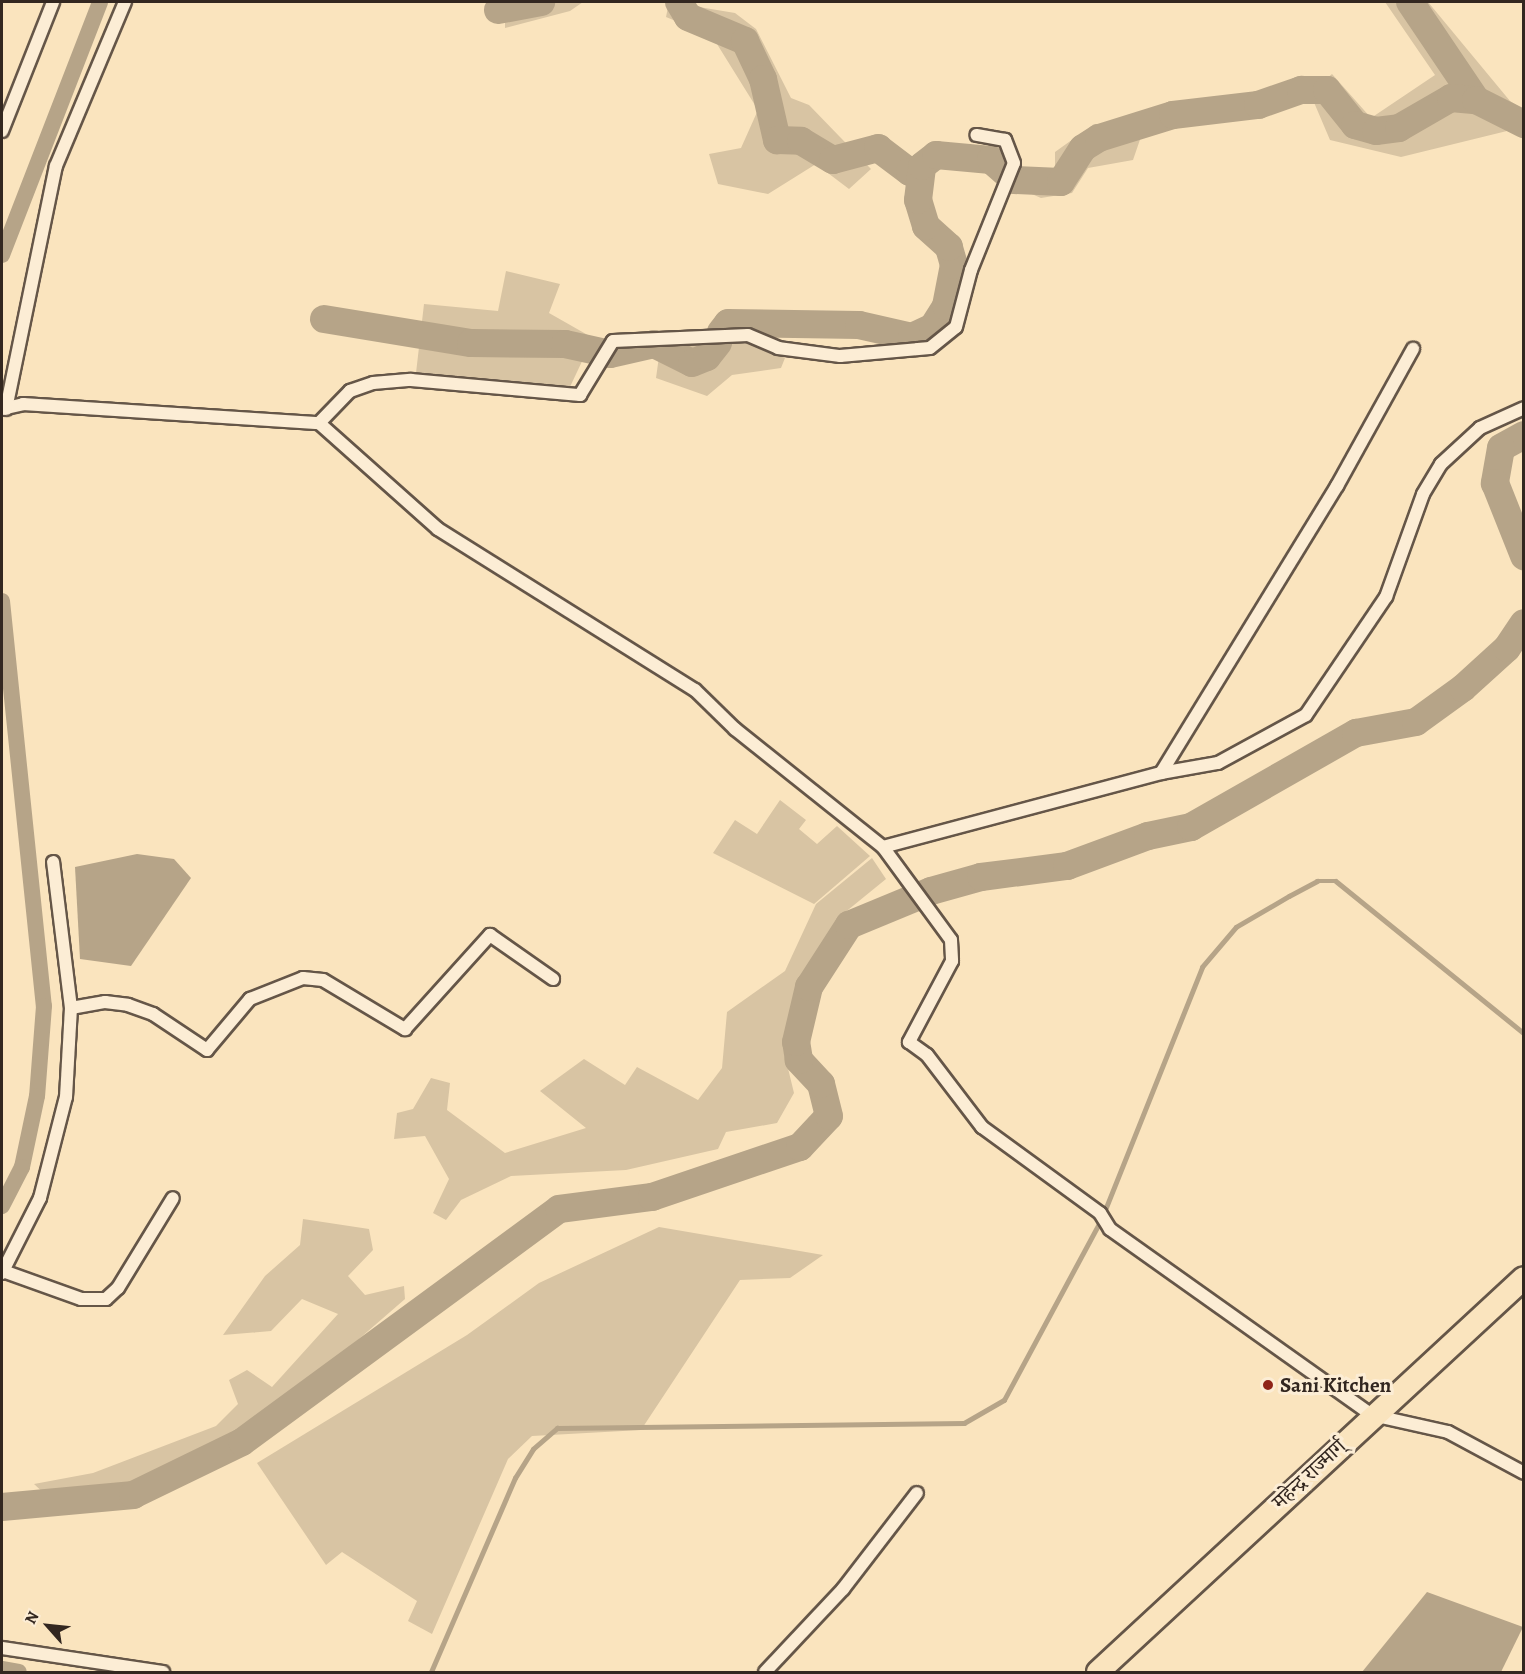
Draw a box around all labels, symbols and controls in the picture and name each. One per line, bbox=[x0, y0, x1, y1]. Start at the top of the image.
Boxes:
place label: Sani Kitchen bbox=[1280, 1372, 1391, 1398]
marker: Sani Kitchen bbox=[1261, 1378, 1275, 1392]
street label: महेन्द्र राज्मार्ग् bbox=[1267, 1434, 1351, 1514]
north arrow bbox=[18, 1596, 78, 1656]
text: N bbox=[20, 1608, 44, 1628]

